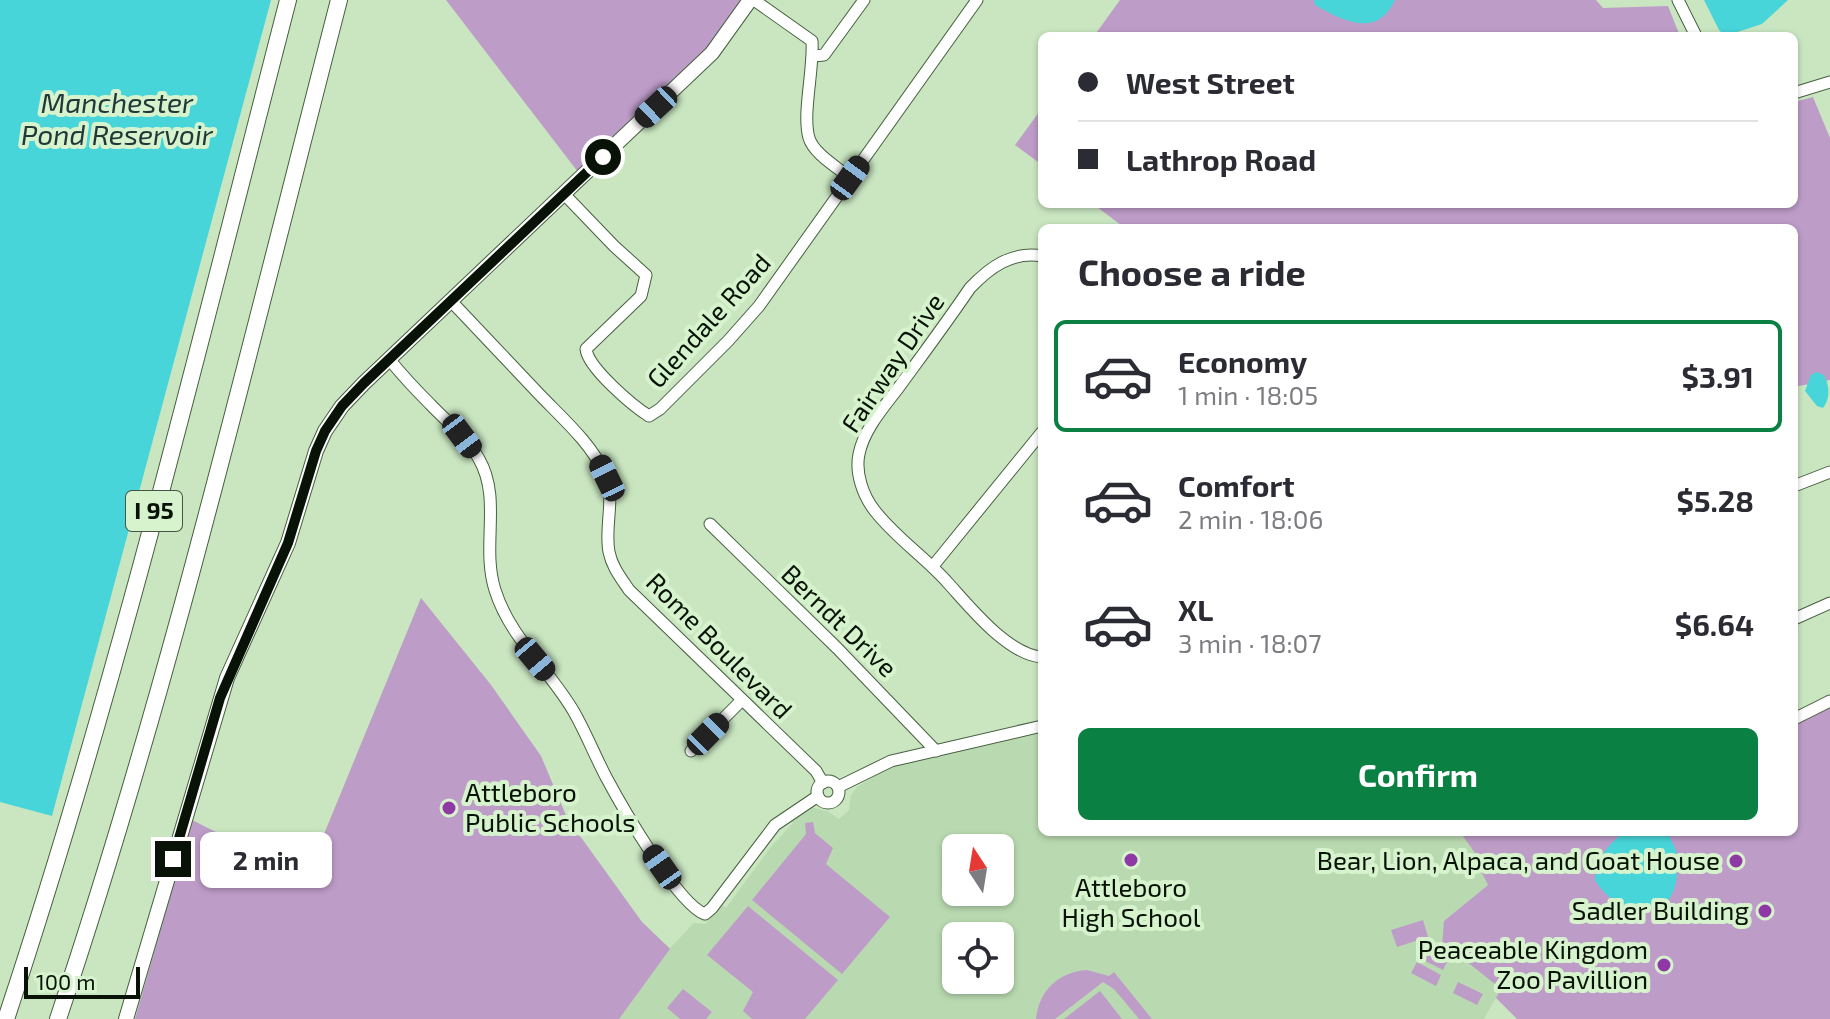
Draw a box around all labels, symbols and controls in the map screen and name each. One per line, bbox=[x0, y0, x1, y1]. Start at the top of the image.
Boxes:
text: West Street bbox=[1126, 64, 1295, 100]
car bbox=[630, 82, 682, 132]
water label: Manchester Pond Reservoir bbox=[21, 85, 214, 151]
route start bbox=[585, 139, 621, 175]
text: Lathrop Road bbox=[1126, 141, 1316, 177]
car bbox=[826, 152, 874, 204]
street label: Glendale Road bbox=[640, 247, 776, 393]
text: Choose a ride bbox=[1078, 250, 1306, 293]
street label: Fairway Drive bbox=[834, 287, 950, 438]
icon: car bbox=[1082, 340, 1154, 412]
text: Economy bbox=[1178, 343, 1307, 379]
text: $3.91 bbox=[1682, 358, 1754, 394]
text: 1 min · 18:05 bbox=[1178, 379, 1318, 410]
car bbox=[438, 410, 486, 462]
car bbox=[586, 451, 628, 505]
icon: car bbox=[1082, 464, 1154, 536]
text: Comfort bbox=[1178, 467, 1295, 503]
text: $5.28 bbox=[1677, 482, 1754, 518]
road number: I 95 bbox=[126, 491, 182, 531]
text: 2 min · 18:06 bbox=[1178, 503, 1323, 534]
street label: Berndt Drive bbox=[776, 557, 904, 682]
street label: Rome Boulevard bbox=[641, 566, 799, 724]
icon: car bbox=[1082, 588, 1154, 660]
text: XL bbox=[1178, 591, 1213, 627]
text: $6.64 bbox=[1675, 606, 1754, 642]
text: 3 min · 18:07 bbox=[1178, 627, 1322, 658]
car bbox=[510, 633, 560, 685]
car bbox=[683, 709, 733, 759]
button: Confirm bbox=[1078, 728, 1758, 820]
place label: Attleboro Public Schools bbox=[465, 776, 636, 837]
marker: Attleboro Public Schools bbox=[440, 799, 458, 817]
callout: 2 min bbox=[201, 831, 333, 887]
north arrow bbox=[942, 834, 1014, 906]
map controls bbox=[942, 834, 1014, 994]
car bbox=[638, 840, 686, 894]
route end bbox=[155, 841, 191, 877]
text: 2 min bbox=[233, 844, 299, 875]
place label: Bear, Lion, Alpaca, and Goat House bbox=[1317, 844, 1720, 875]
marker: Attleboro High School bbox=[1122, 851, 1140, 869]
marker: Bear, Lion, Alpaca, and Goat House bbox=[1727, 852, 1745, 870]
place label: Attleboro High School bbox=[1062, 871, 1201, 932]
place label: Sadler Building bbox=[1572, 894, 1749, 925]
marker: Sadler Building bbox=[1756, 902, 1774, 920]
button: locate bbox=[942, 922, 1014, 994]
place label: Peaceable Kingdom Zoo Pavillion bbox=[1418, 933, 1648, 994]
marker: Peaceable Kingdom Zoo Pavillion bbox=[1655, 956, 1673, 974]
scale bar bbox=[24, 963, 140, 999]
text: 100 m bbox=[36, 968, 95, 994]

